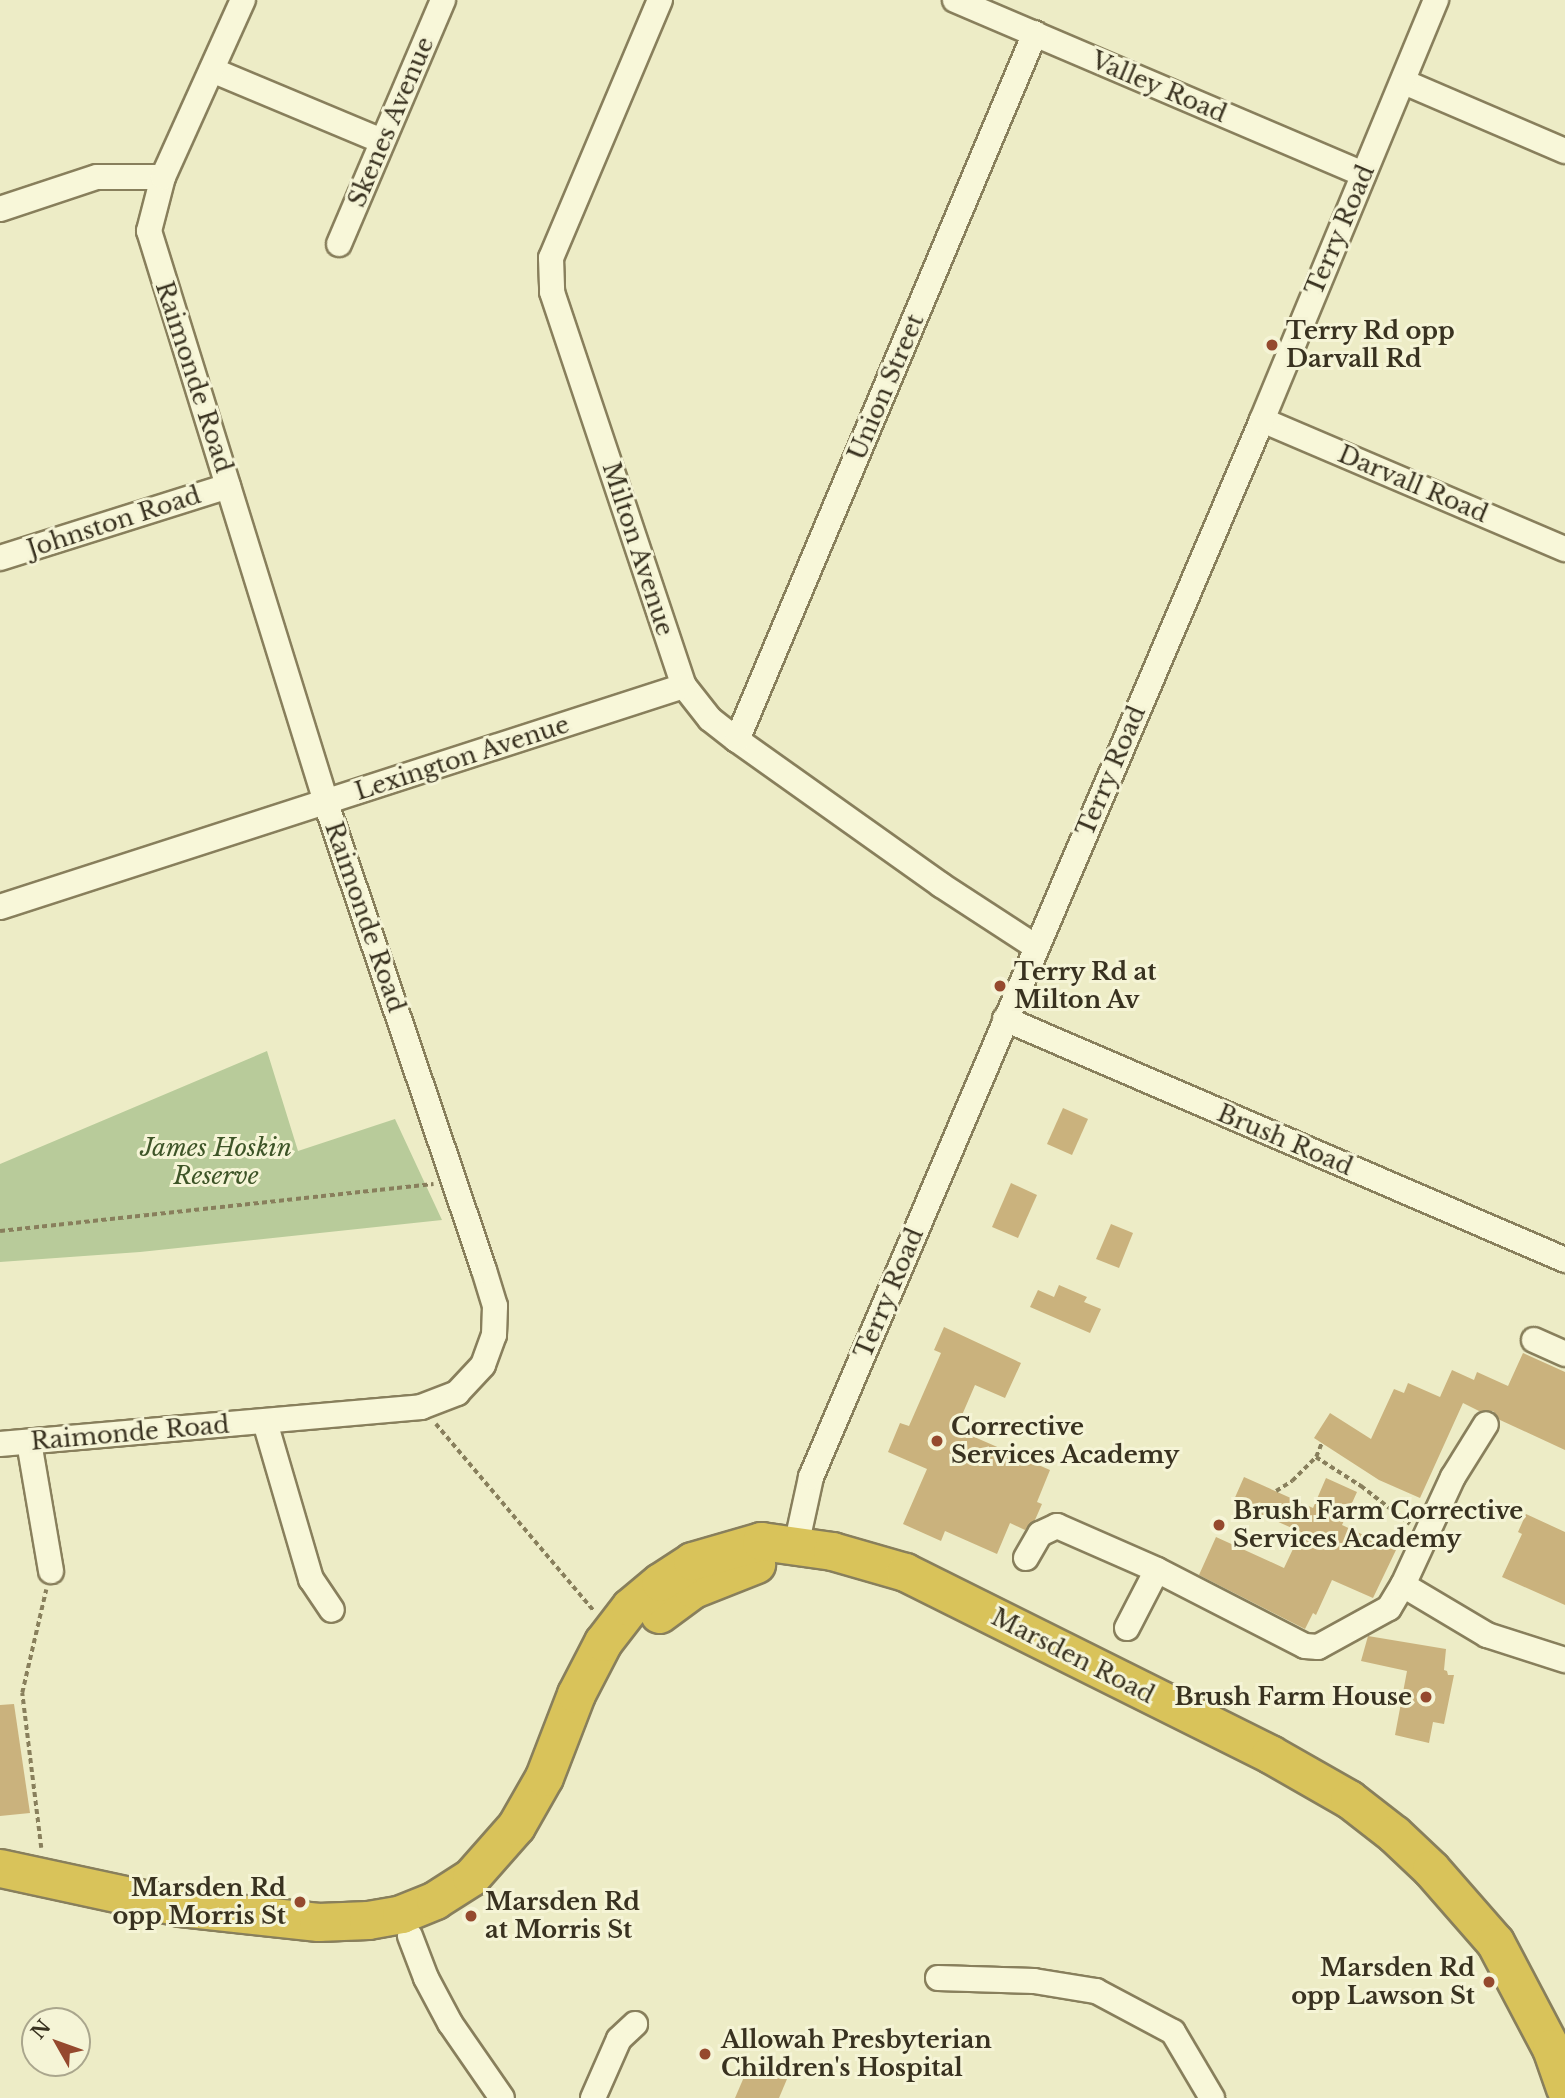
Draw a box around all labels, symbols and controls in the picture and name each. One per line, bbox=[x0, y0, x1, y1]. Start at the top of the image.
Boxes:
street label: Skenes Avenue bbox=[342, 32, 440, 212]
street label: Valley Road bbox=[1087, 45, 1231, 129]
street label: Terry Road bbox=[1300, 160, 1380, 300]
street label: Raimonde Road bbox=[150, 278, 238, 476]
street label: Union Street bbox=[842, 310, 930, 464]
place label: Terry Rd opp Darvall Rd bbox=[1286, 317, 1455, 373]
marker: Terry Rd opp Darvall Rd bbox=[1264, 337, 1280, 353]
street label: Darvall Road bbox=[1334, 440, 1492, 528]
street label: Milton Avenue bbox=[596, 458, 680, 640]
street label: Johnston Road bbox=[24, 480, 204, 564]
street label: Terry Road bbox=[1071, 701, 1151, 841]
street label: Lexington Avenue bbox=[351, 710, 573, 806]
street label: Raimonde Road bbox=[319, 818, 411, 1016]
place label: Terry Rd at Milton Av bbox=[1014, 958, 1157, 1014]
marker: Terry Rd at Milton Av bbox=[992, 978, 1008, 994]
street label: Brush Road bbox=[1213, 1099, 1357, 1181]
park label: James Hoskin Reserve bbox=[140, 1134, 292, 1190]
street label: Terry Road bbox=[849, 1223, 929, 1363]
street label: Raimonde Road bbox=[30, 1410, 230, 1456]
place label: Corrective Services Academy bbox=[951, 1413, 1180, 1469]
marker: Corrective Services Academy bbox=[929, 1433, 945, 1449]
place label: Brush Farm Corrective Services Academy bbox=[1233, 1497, 1523, 1553]
marker: Brush Farm Corrective Services Academy bbox=[1211, 1517, 1227, 1533]
street label: Marsden Road bbox=[987, 1603, 1159, 1709]
place label: Brush Farm House bbox=[1174, 1683, 1412, 1711]
marker: Brush Farm House bbox=[1418, 1689, 1434, 1705]
place label: Marsden Rd opp Morris St bbox=[112, 1874, 286, 1930]
place label: Marsden Rd at Morris St bbox=[485, 1888, 640, 1944]
marker: Marsden Rd opp Morris St bbox=[292, 1894, 308, 1910]
marker: Marsden Rd at Morris St bbox=[463, 1908, 479, 1924]
place label: Marsden Rd opp Lawson St bbox=[1291, 1954, 1475, 2010]
marker: Marsden Rd opp Lawson St bbox=[1481, 1974, 1497, 1990]
north arrow bbox=[21, 2007, 91, 2077]
text: N bbox=[27, 2015, 56, 2044]
place label: Allowah Presbyterian Children's Hospital bbox=[721, 2026, 992, 2082]
marker: Allowah Presbyterian Children's Hospital bbox=[695, 2044, 715, 2064]

